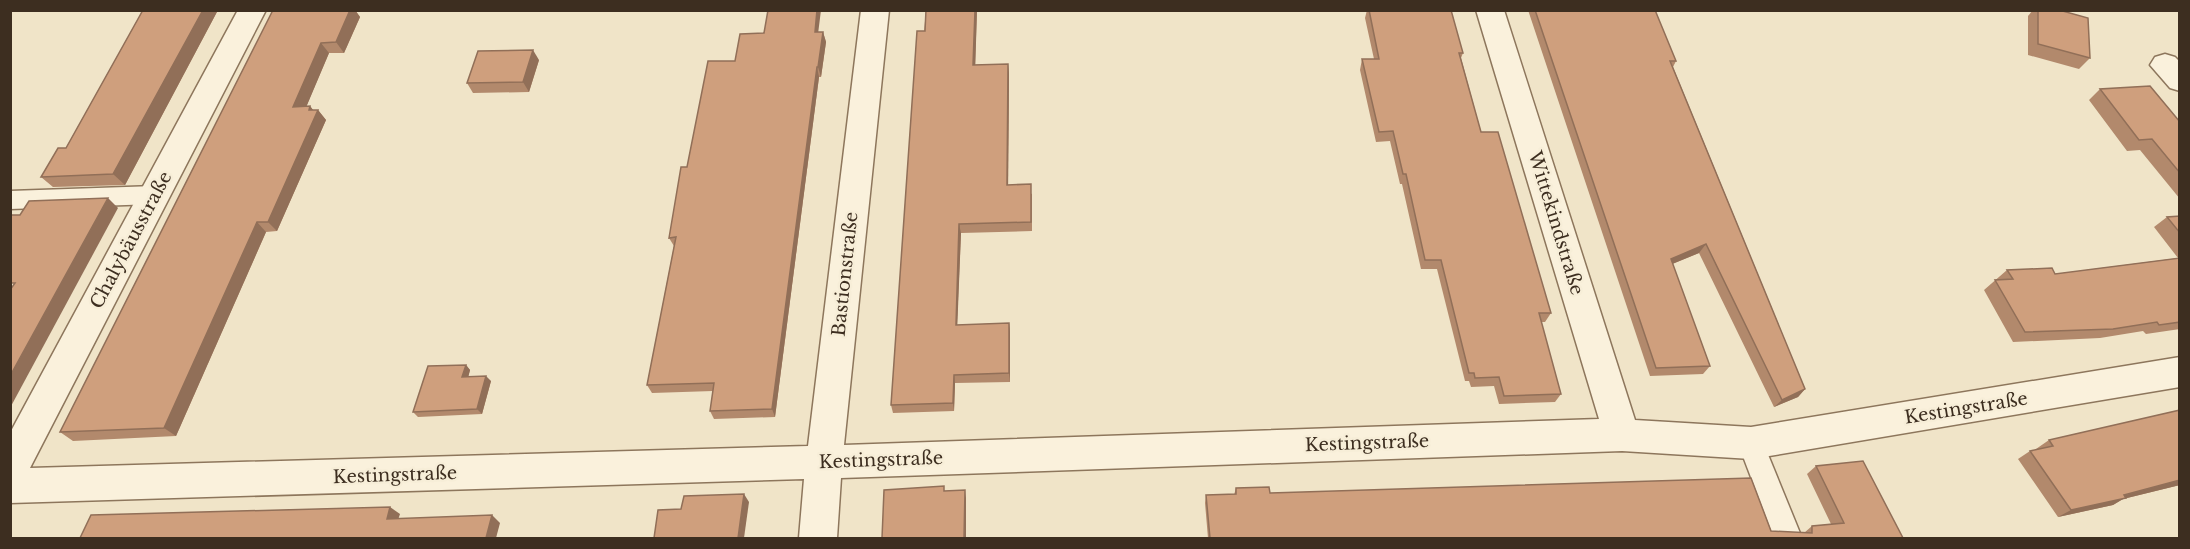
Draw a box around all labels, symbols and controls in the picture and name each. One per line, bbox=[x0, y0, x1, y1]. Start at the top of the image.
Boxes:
street label: Wittekindstraße bbox=[1523, 148, 1588, 297]
street label: Chalybäusstraße bbox=[86, 168, 176, 312]
street label: Bastionstraße bbox=[828, 211, 862, 337]
street label: Kestingstraße bbox=[1903, 387, 2029, 429]
street label: Kestingstraße bbox=[1304, 430, 1430, 456]
street label: Kestingstraße bbox=[818, 447, 944, 473]
street label: Kestingstraße bbox=[332, 462, 458, 488]

